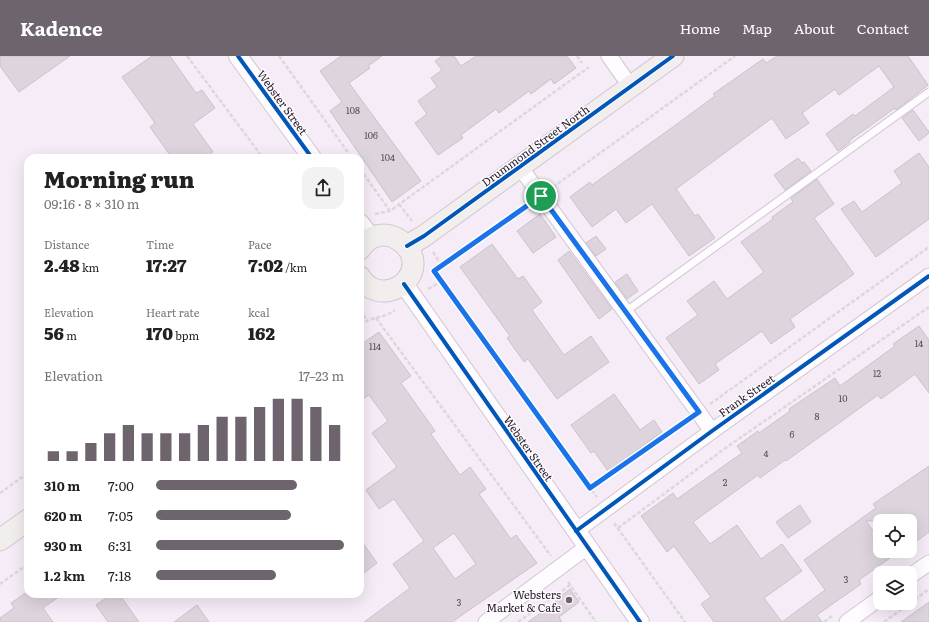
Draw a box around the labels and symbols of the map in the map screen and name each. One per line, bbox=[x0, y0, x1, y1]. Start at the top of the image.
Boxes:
street label: Webster Street bbox=[254, 66, 312, 138]
street label: Drummond Street North bbox=[478, 100, 592, 190]
house number: 108 bbox=[346, 103, 360, 117]
house number: 106 bbox=[364, 128, 378, 142]
house number: 104 bbox=[381, 150, 395, 164]
pin bbox=[524, 179, 558, 213]
house number: 14 bbox=[915, 336, 923, 350]
house number: 114 bbox=[369, 339, 381, 353]
house number: 12 bbox=[873, 366, 882, 380]
street label: Frank Street bbox=[715, 369, 778, 420]
house number: 10 bbox=[839, 391, 847, 405]
house number: 8 bbox=[815, 409, 820, 423]
street label: Webster Street bbox=[500, 412, 558, 484]
house number: 6 bbox=[790, 427, 795, 441]
house number: 4 bbox=[764, 446, 769, 460]
house number: 2 bbox=[723, 475, 728, 489]
house number: 3 bbox=[844, 572, 849, 586]
place label: Websters Market & Cafe bbox=[486, 586, 561, 615]
house number: 3 bbox=[457, 595, 462, 609]
marker: Websters Market & Cafe bbox=[564, 595, 574, 605]

